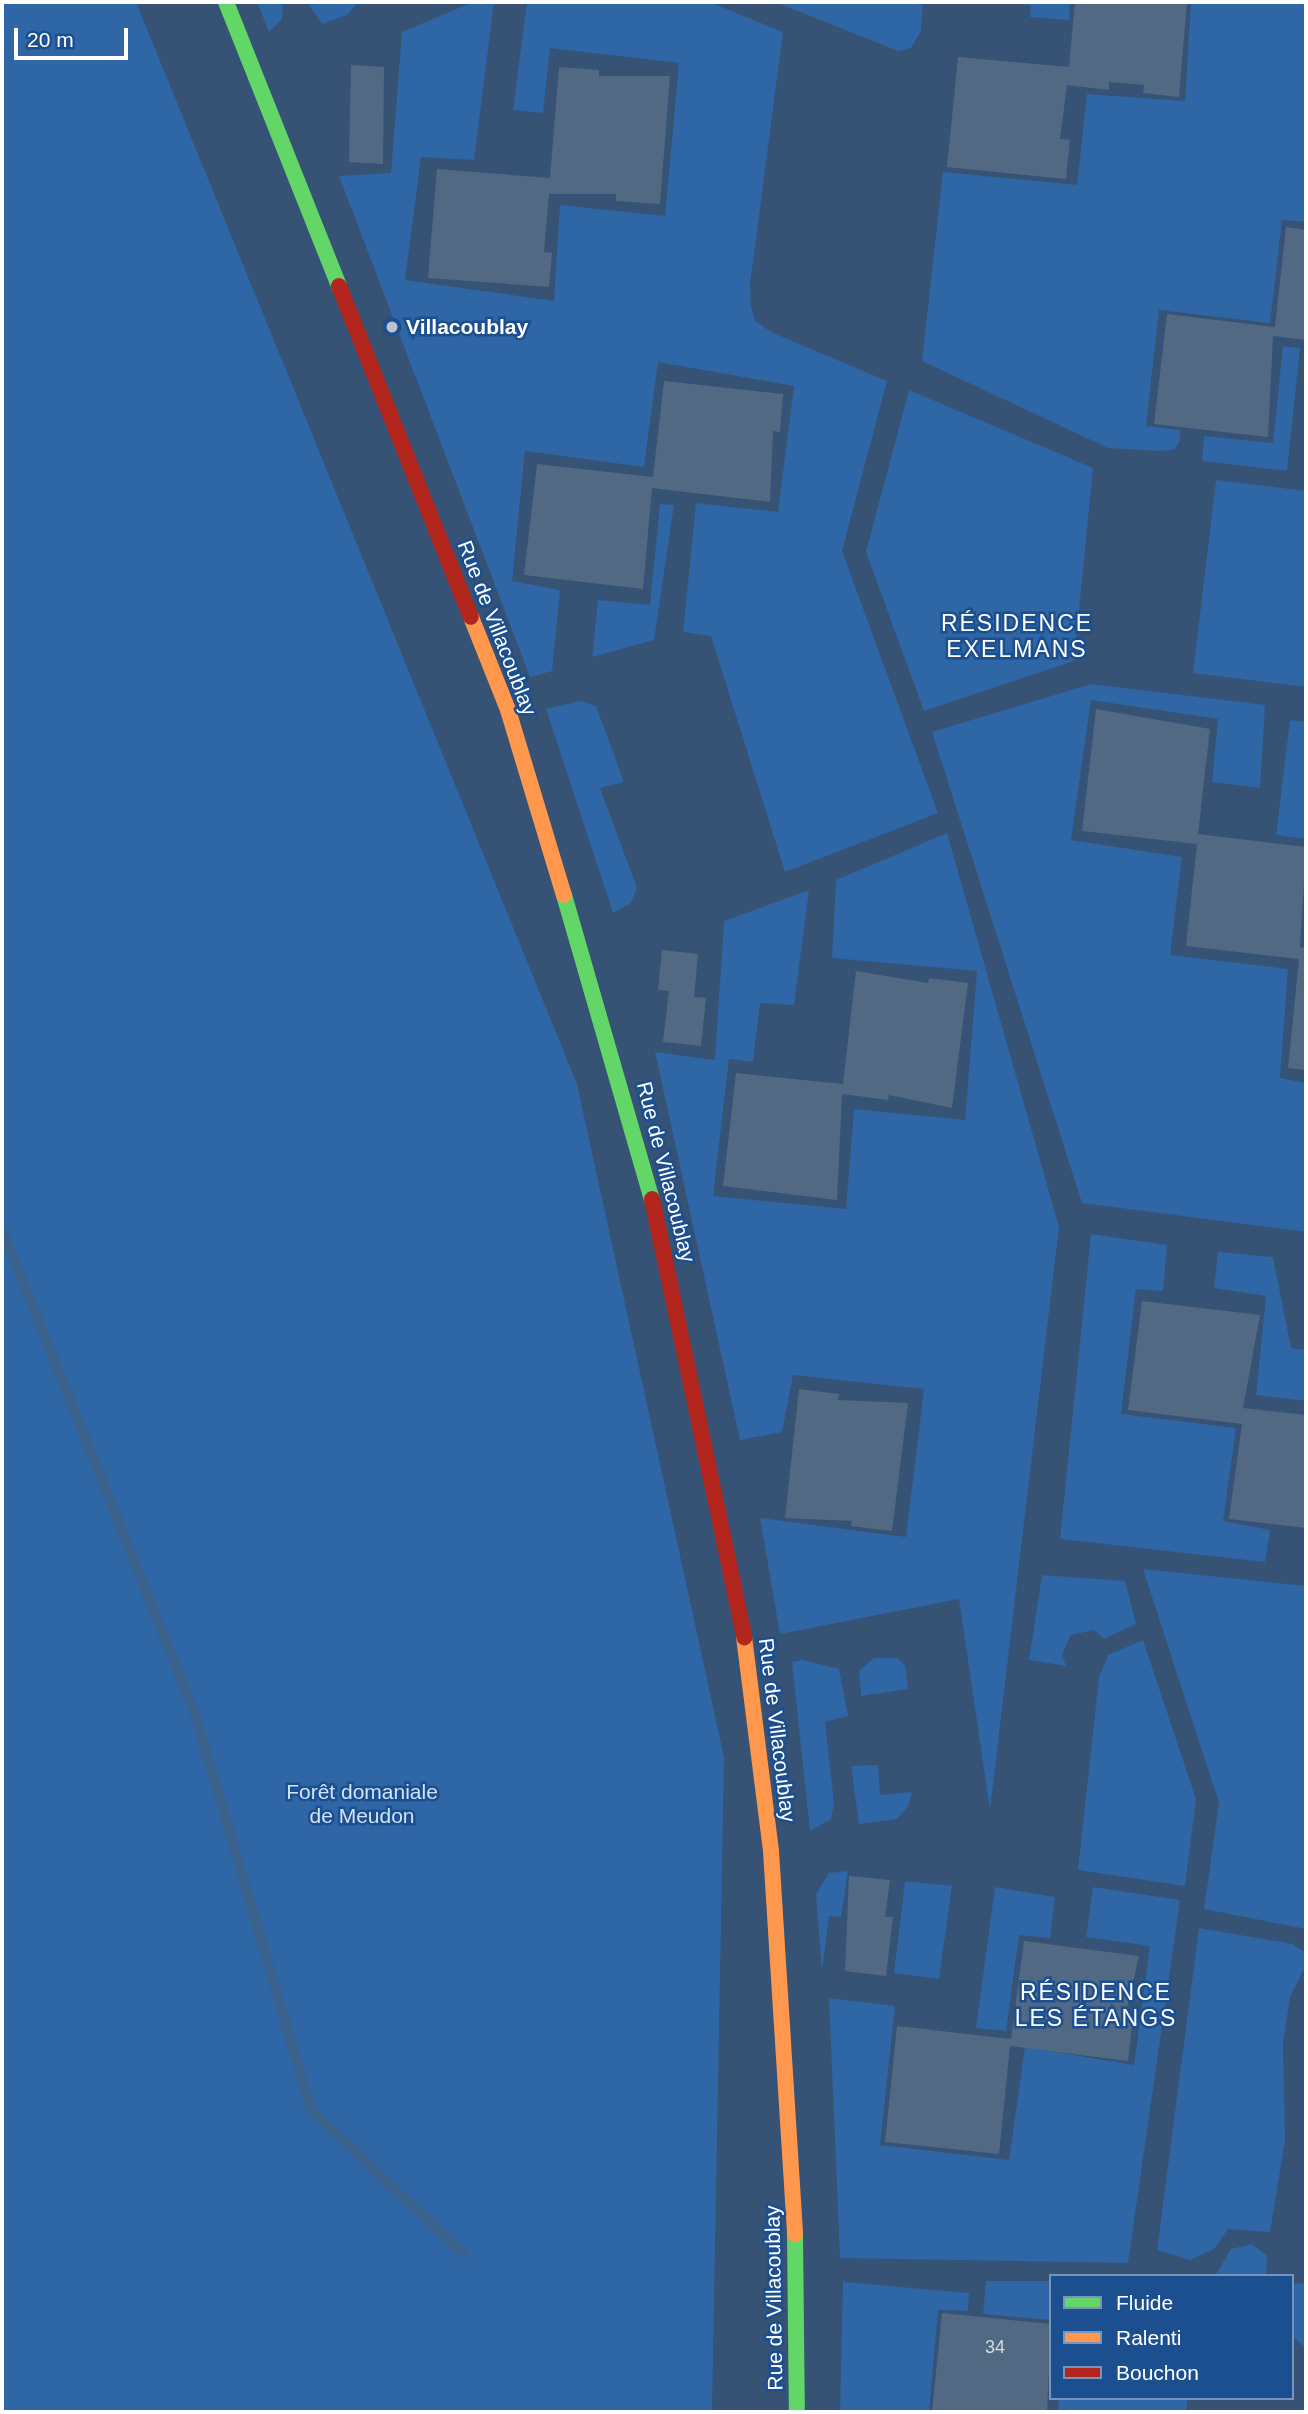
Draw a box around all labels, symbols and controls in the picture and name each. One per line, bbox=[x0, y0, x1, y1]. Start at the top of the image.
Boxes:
scale bar bbox=[18, 14, 131, 58]
text: 20 m bbox=[27, 28, 74, 51]
place label: Villacoublay bbox=[406, 314, 528, 340]
marker: Villacoublay bbox=[384, 319, 400, 335]
street label: Rue de Villacoublay bbox=[452, 537, 542, 719]
district label: RÉSIDENCE EXELMANS bbox=[942, 609, 1092, 663]
street label: Rue de Villacoublay bbox=[631, 1079, 701, 1265]
street label: Rue de Villacoublay bbox=[753, 1637, 801, 1823]
park label: Forêt domaniale de Meudon bbox=[286, 1779, 438, 1829]
district label: RÉSIDENCE LES ÉTANGS bbox=[1016, 1978, 1176, 2032]
street label: Rue de Villacoublay bbox=[760, 2205, 788, 2391]
legend bbox=[1049, 2274, 1294, 2400]
text: Fluide bbox=[1116, 2291, 1173, 2314]
text: Ralenti bbox=[1116, 2326, 1181, 2349]
house number: 34 bbox=[985, 2336, 1005, 2358]
text: Bouchon bbox=[1116, 2361, 1199, 2384]

